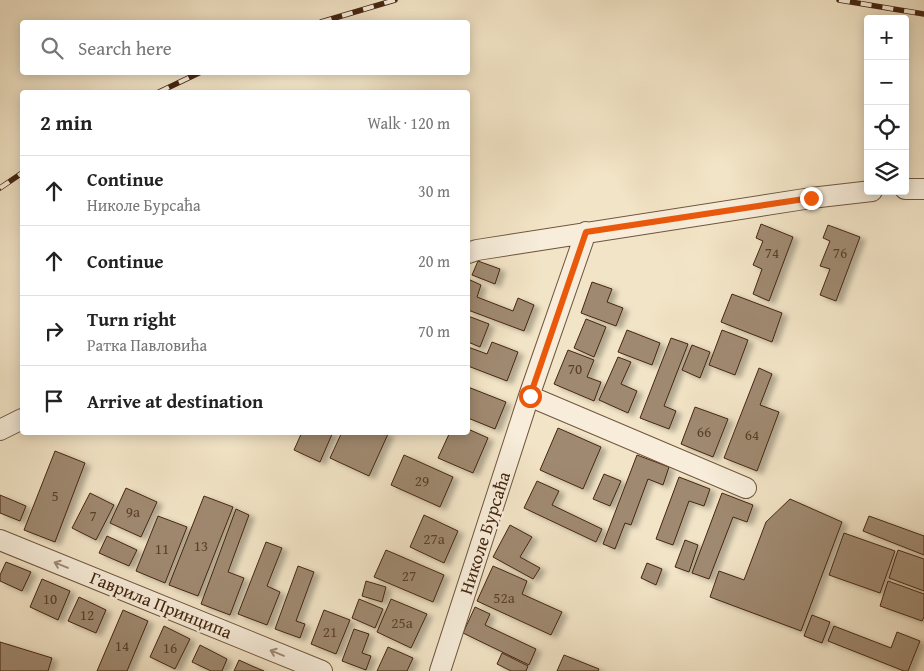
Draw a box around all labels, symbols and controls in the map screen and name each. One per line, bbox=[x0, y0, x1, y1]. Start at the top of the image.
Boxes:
map controls bbox=[864, 15, 909, 195]
button: + bbox=[864, 15, 909, 60]
search box bbox=[20, 20, 470, 75]
icon: search bbox=[38, 34, 66, 62]
text: Search here bbox=[78, 34, 172, 62]
button: − bbox=[864, 60, 909, 105]
button: locate bbox=[864, 105, 909, 150]
text: 2 min bbox=[40, 107, 92, 138]
text: Walk · 120 m bbox=[367, 111, 450, 135]
button: layers bbox=[864, 150, 909, 195]
text: Continue bbox=[87, 165, 164, 193]
icon: ahead bbox=[40, 177, 68, 205]
text: 30 m bbox=[418, 179, 450, 203]
route end bbox=[800, 187, 823, 210]
text: Николе Бурсаћа bbox=[87, 193, 201, 217]
house number: 74 bbox=[765, 242, 779, 263]
house number: 76 bbox=[833, 242, 847, 263]
icon: ahead bbox=[40, 247, 68, 275]
text: Continue bbox=[87, 247, 164, 275]
text: 20 m bbox=[418, 249, 450, 273]
text: Turn right bbox=[87, 305, 176, 333]
icon: right bbox=[40, 317, 68, 345]
text: 70 m bbox=[418, 319, 450, 343]
text: Ратка Павловића bbox=[87, 333, 207, 357]
house number: 70 bbox=[568, 358, 582, 379]
route start bbox=[519, 385, 542, 408]
icon: arrive bbox=[40, 387, 68, 415]
text: Arrive at destination bbox=[87, 387, 263, 415]
house number: 66 bbox=[697, 421, 711, 442]
house number: 64 bbox=[745, 424, 759, 445]
street label: Николе Бурсаћа bbox=[452, 467, 517, 598]
house number: 29 bbox=[415, 470, 429, 491]
house number: 5 bbox=[51, 485, 59, 506]
house number: 9a bbox=[126, 501, 140, 522]
house number: 7 bbox=[89, 505, 97, 526]
house number: 27a bbox=[423, 528, 445, 549]
house number: 13 bbox=[194, 535, 208, 556]
house number: 11 bbox=[155, 538, 169, 559]
one-way arrow bbox=[54, 560, 69, 569]
street label: Гаврила Принципа bbox=[86, 564, 237, 646]
house number: 27 bbox=[402, 565, 416, 586]
house number: 52a bbox=[493, 587, 515, 608]
house number: 10 bbox=[43, 588, 57, 609]
house number: 12 bbox=[80, 604, 94, 625]
house number: 25a bbox=[391, 612, 413, 633]
house number: 21 bbox=[323, 621, 337, 642]
house number: 14 bbox=[115, 635, 129, 656]
house number: 16 bbox=[163, 637, 177, 658]
one-way arrow bbox=[269, 647, 284, 656]

